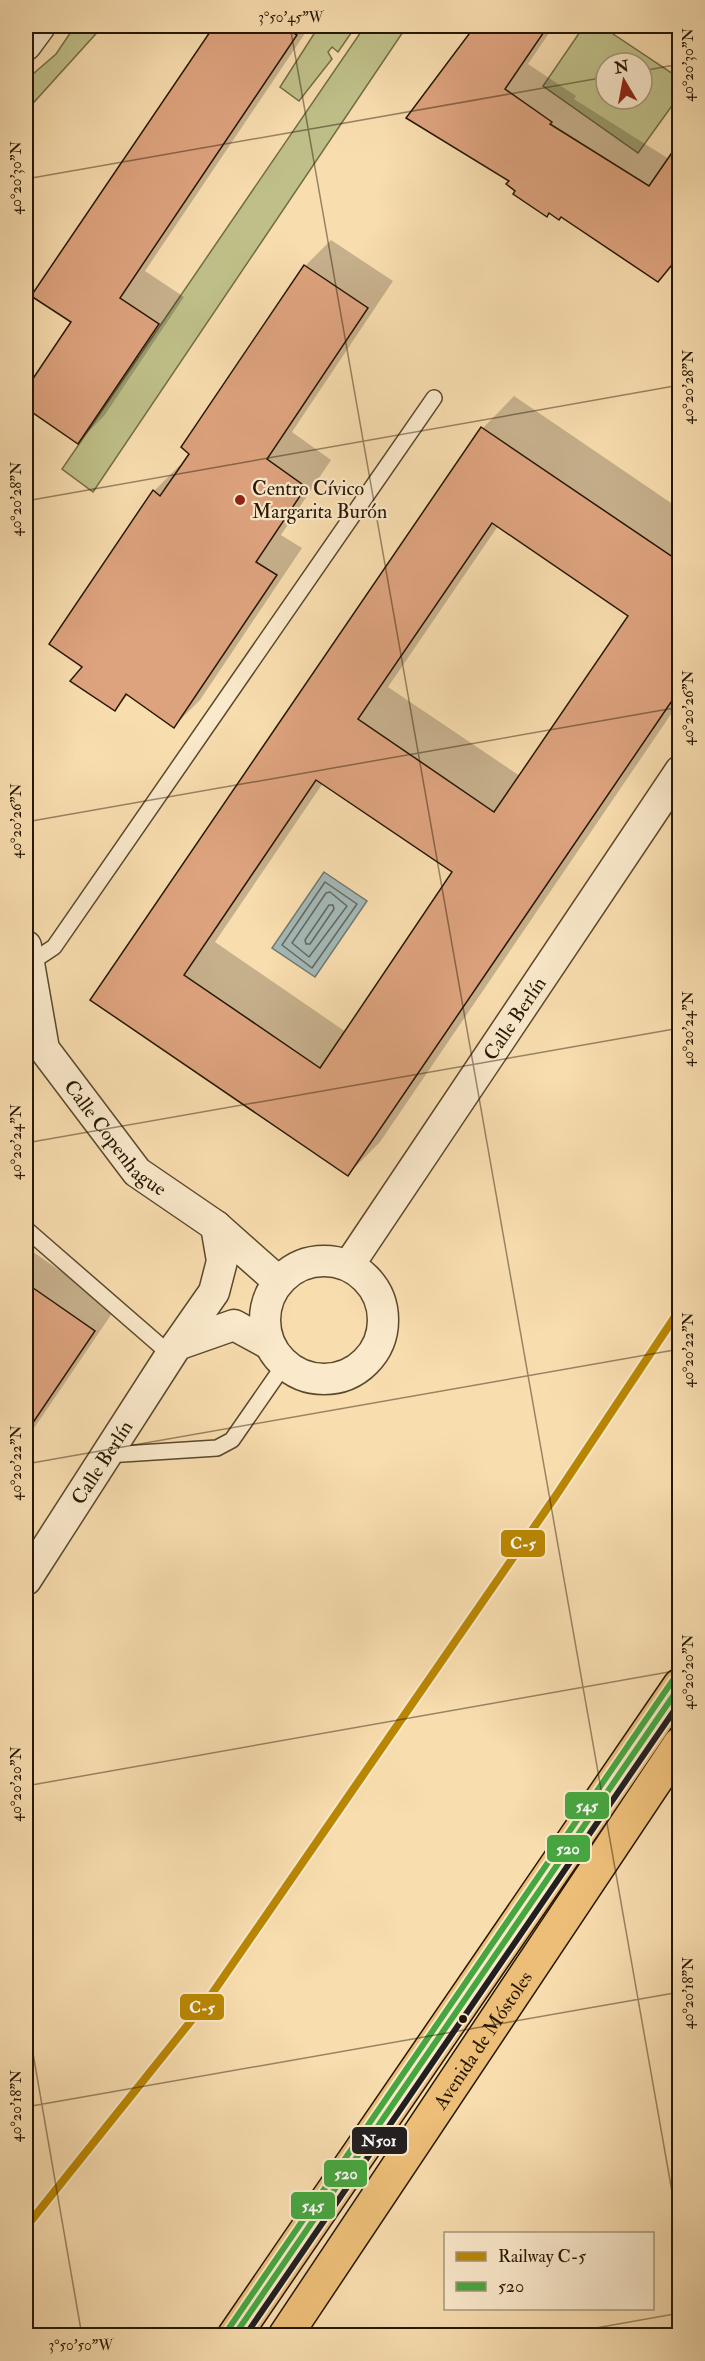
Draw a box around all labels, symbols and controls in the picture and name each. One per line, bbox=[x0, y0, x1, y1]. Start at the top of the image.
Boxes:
text: 3°50'45"W bbox=[258, 8, 325, 27]
text: 40°20'30"N bbox=[679, 28, 698, 102]
north arrow bbox=[594, 51, 654, 111]
text: N bbox=[612, 56, 631, 78]
text: 40°20'30"N bbox=[7, 141, 26, 215]
text: 40°20'28"N bbox=[679, 349, 698, 424]
text: 40°20'28"N bbox=[7, 461, 26, 536]
place label: Centro Cívico Margarita Burón bbox=[252, 476, 387, 524]
marker: Centro Cívico Margarita Burón bbox=[233, 493, 247, 507]
text: 40°20'26"N bbox=[679, 670, 698, 746]
text: 40°20'26"N bbox=[7, 783, 26, 859]
street label: Calle Berlín bbox=[478, 972, 552, 1065]
text: 40°20'24"N bbox=[679, 990, 698, 1067]
street label: Calle Copenhague bbox=[59, 1075, 171, 1202]
text: 40°20'24"N bbox=[7, 1103, 26, 1180]
text: 40°20'22"N bbox=[679, 1312, 698, 1388]
street label: Calle Berlín bbox=[66, 1416, 138, 1509]
text: 40°20'22"N bbox=[7, 1425, 26, 1501]
line badge: C-5 bbox=[500, 1529, 546, 1558]
text: C-5 bbox=[510, 1534, 537, 1554]
text: 40°20'20"N bbox=[679, 1634, 698, 1710]
text: 40°20'20"N bbox=[7, 1746, 26, 1822]
line badge: 545 bbox=[564, 1791, 610, 1820]
text: 545 bbox=[576, 1796, 599, 1816]
line badge: 520 bbox=[546, 1834, 591, 1863]
text: 520 bbox=[556, 1839, 580, 1859]
text: 40°20'18"N bbox=[679, 1956, 698, 2029]
street label: Avenida de Móstoles bbox=[427, 1966, 538, 2115]
line badge: C-5 bbox=[179, 1993, 225, 2021]
text: C-5 bbox=[189, 1998, 216, 2018]
unlabelled marker bbox=[457, 2013, 469, 2025]
text: 40°20'18"N bbox=[7, 2069, 26, 2142]
line badge: N501 bbox=[351, 2126, 408, 2155]
text: N501 bbox=[360, 2131, 397, 2151]
line badge: 520 bbox=[323, 2159, 368, 2188]
text: 520 bbox=[334, 2164, 358, 2184]
line badge: 545 bbox=[290, 2191, 336, 2220]
text: 545 bbox=[302, 2196, 325, 2216]
legend bbox=[444, 2232, 654, 2310]
text: Railway C-5 bbox=[498, 2245, 586, 2268]
text: 520 bbox=[498, 2275, 524, 2298]
text: 3°50'50"W bbox=[48, 2336, 114, 2355]

